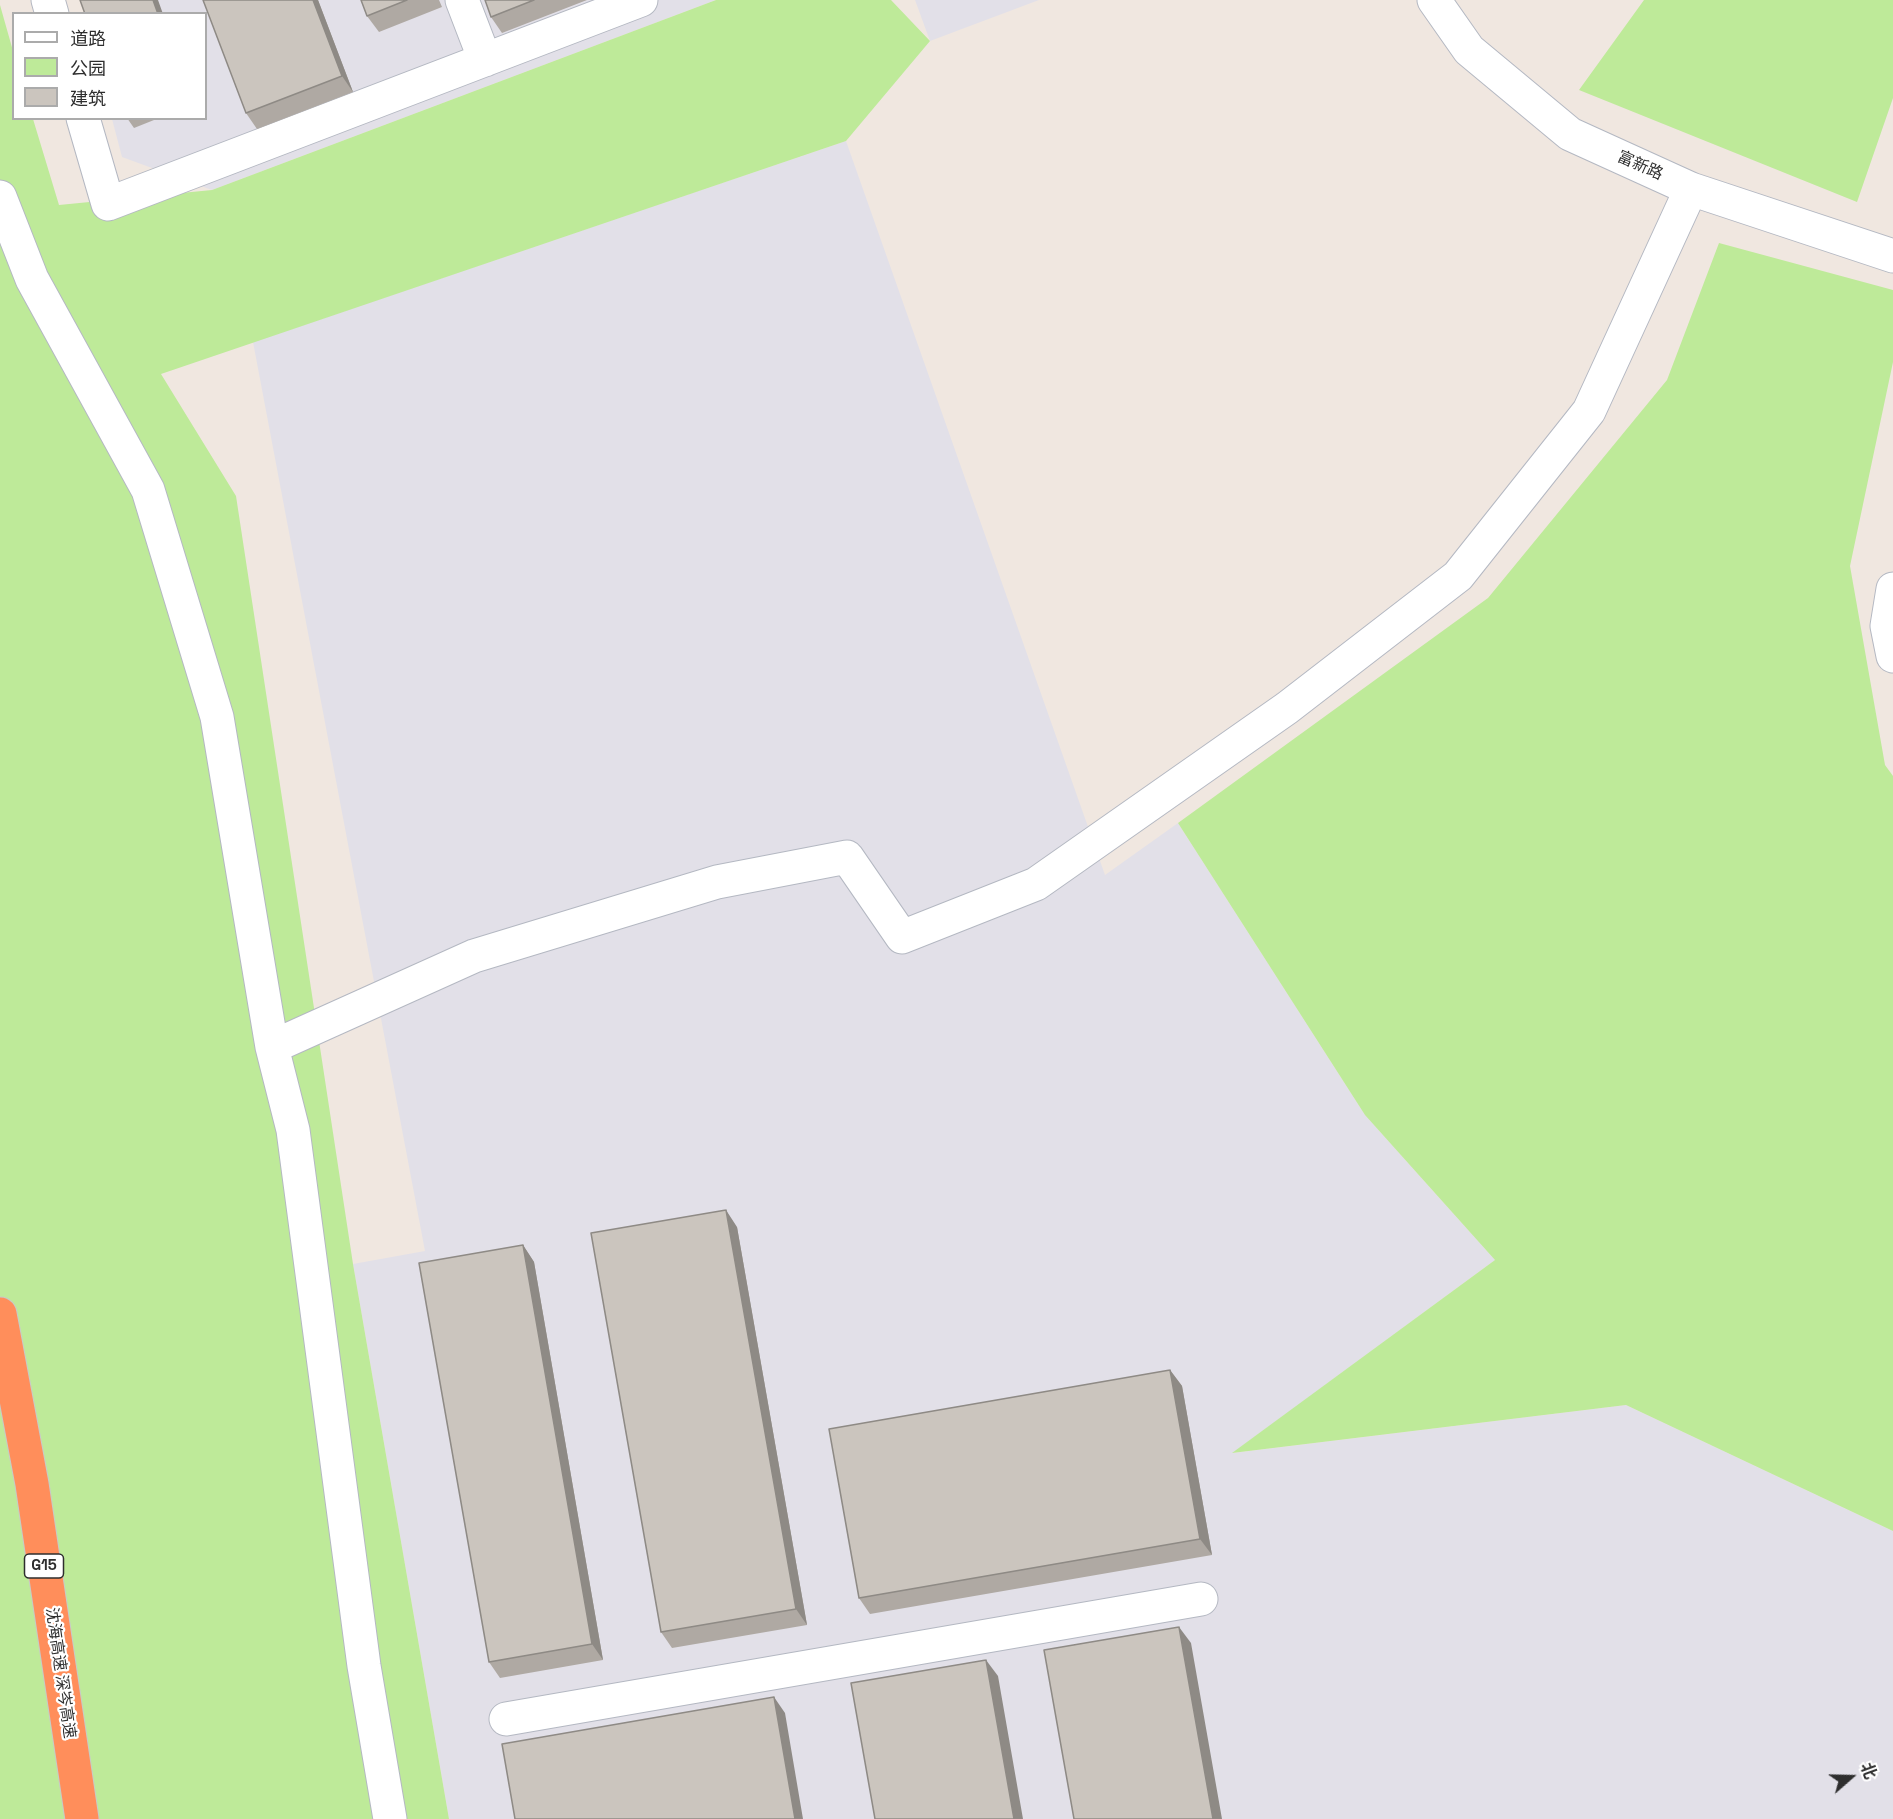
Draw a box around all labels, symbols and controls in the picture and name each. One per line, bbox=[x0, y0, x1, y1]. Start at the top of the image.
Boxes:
legend bbox=[12, 12, 207, 120]
text: 道路 bbox=[70, 27, 106, 50]
text: 公园 bbox=[70, 57, 106, 80]
text: 建筑 bbox=[70, 87, 106, 110]
street label: 富新路 bbox=[1614, 147, 1666, 185]
road number: G15 bbox=[24, 1554, 63, 1578]
street label: 沈海高速 深岑高速 bbox=[41, 1606, 79, 1740]
north arrow bbox=[1821, 1747, 1881, 1807]
text: 北 bbox=[1856, 1760, 1881, 1782]

